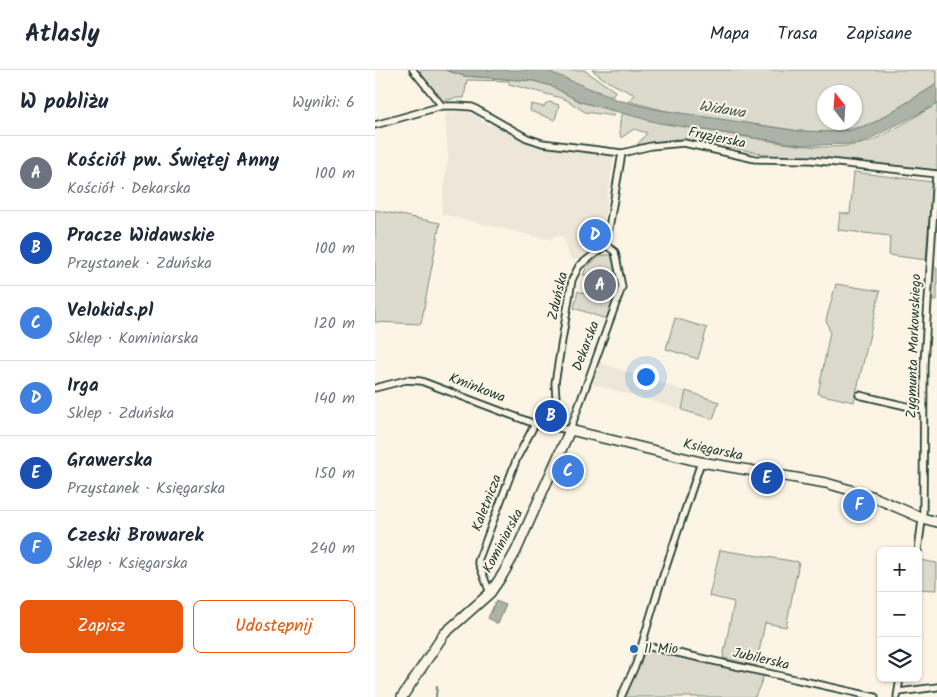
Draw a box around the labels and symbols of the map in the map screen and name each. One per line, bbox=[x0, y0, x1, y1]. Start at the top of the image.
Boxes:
north arrow bbox=[817, 85, 862, 130]
water label: Widawa bbox=[697, 94, 748, 126]
street label: Fryzjerska bbox=[686, 121, 748, 155]
pin: D bbox=[579, 216, 611, 254]
pin: A bbox=[584, 266, 616, 304]
street label: Zduńska bbox=[542, 270, 574, 322]
street label: Zygmunta Markowskiego bbox=[900, 273, 928, 419]
street label: Dekarska bbox=[566, 318, 606, 374]
your location bbox=[633, 364, 659, 390]
street label: Kminkowa bbox=[445, 367, 509, 409]
pin: B bbox=[535, 397, 567, 435]
street label: Księgarska bbox=[681, 433, 745, 467]
pin: C bbox=[552, 452, 584, 490]
pin: E bbox=[751, 459, 783, 497]
street label: Kaletnicza bbox=[466, 471, 508, 535]
pin: F bbox=[843, 486, 875, 524]
street label: Kominiarska bbox=[477, 505, 529, 577]
place label: Il Mio bbox=[644, 638, 678, 660]
street label: Jubilerska bbox=[731, 642, 791, 676]
marker: Il Mio bbox=[628, 643, 640, 655]

